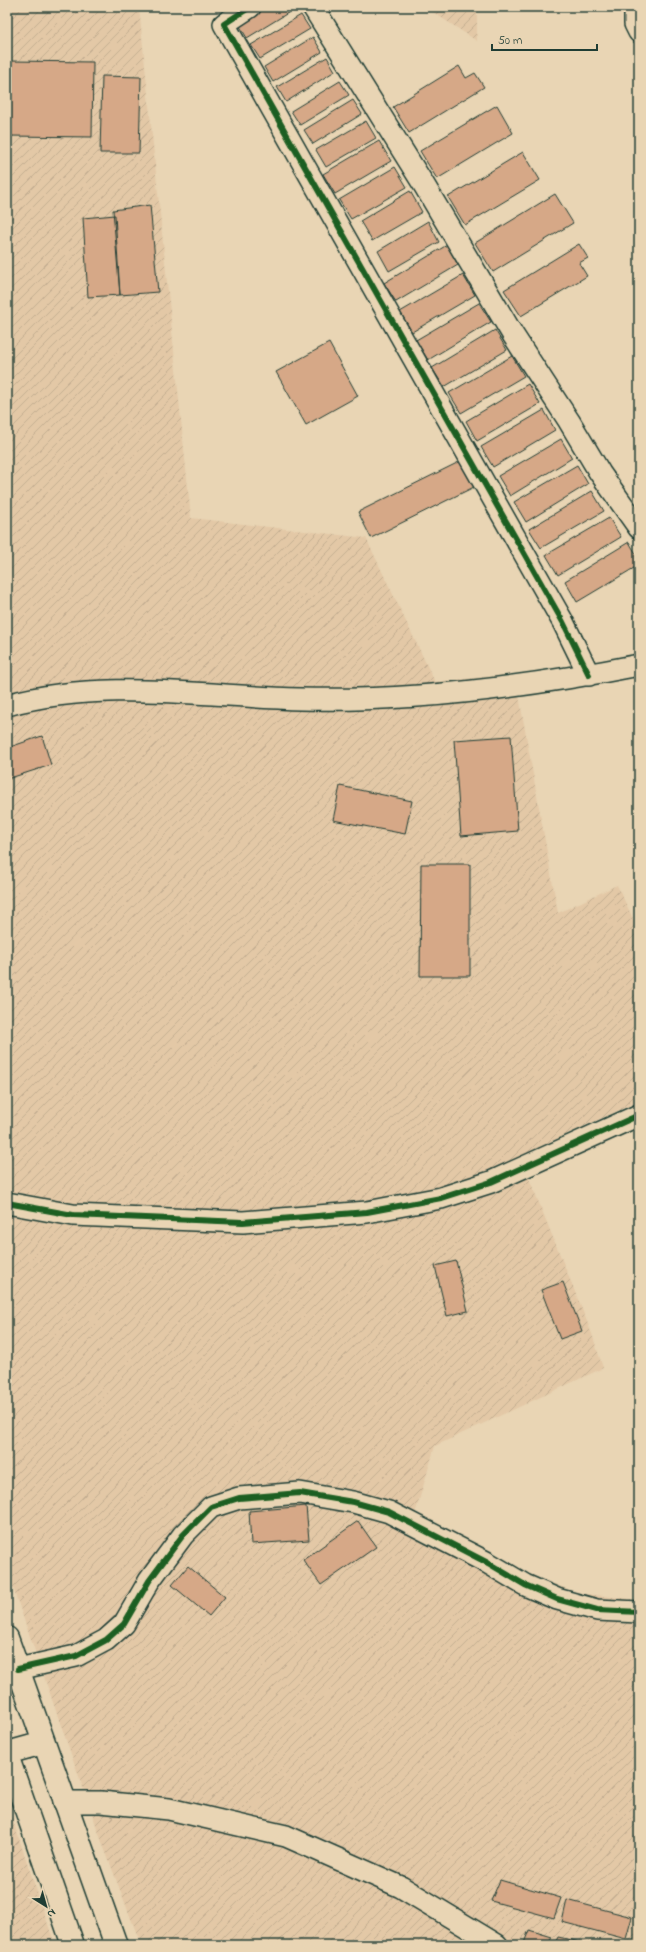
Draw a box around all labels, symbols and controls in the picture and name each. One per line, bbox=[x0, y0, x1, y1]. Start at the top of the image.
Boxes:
scale bar bbox=[492, 26, 597, 52]
text: 50 m bbox=[498, 32, 522, 50]
north arrow bbox=[26, 1886, 66, 1926]
text: N bbox=[44, 1905, 59, 1922]

